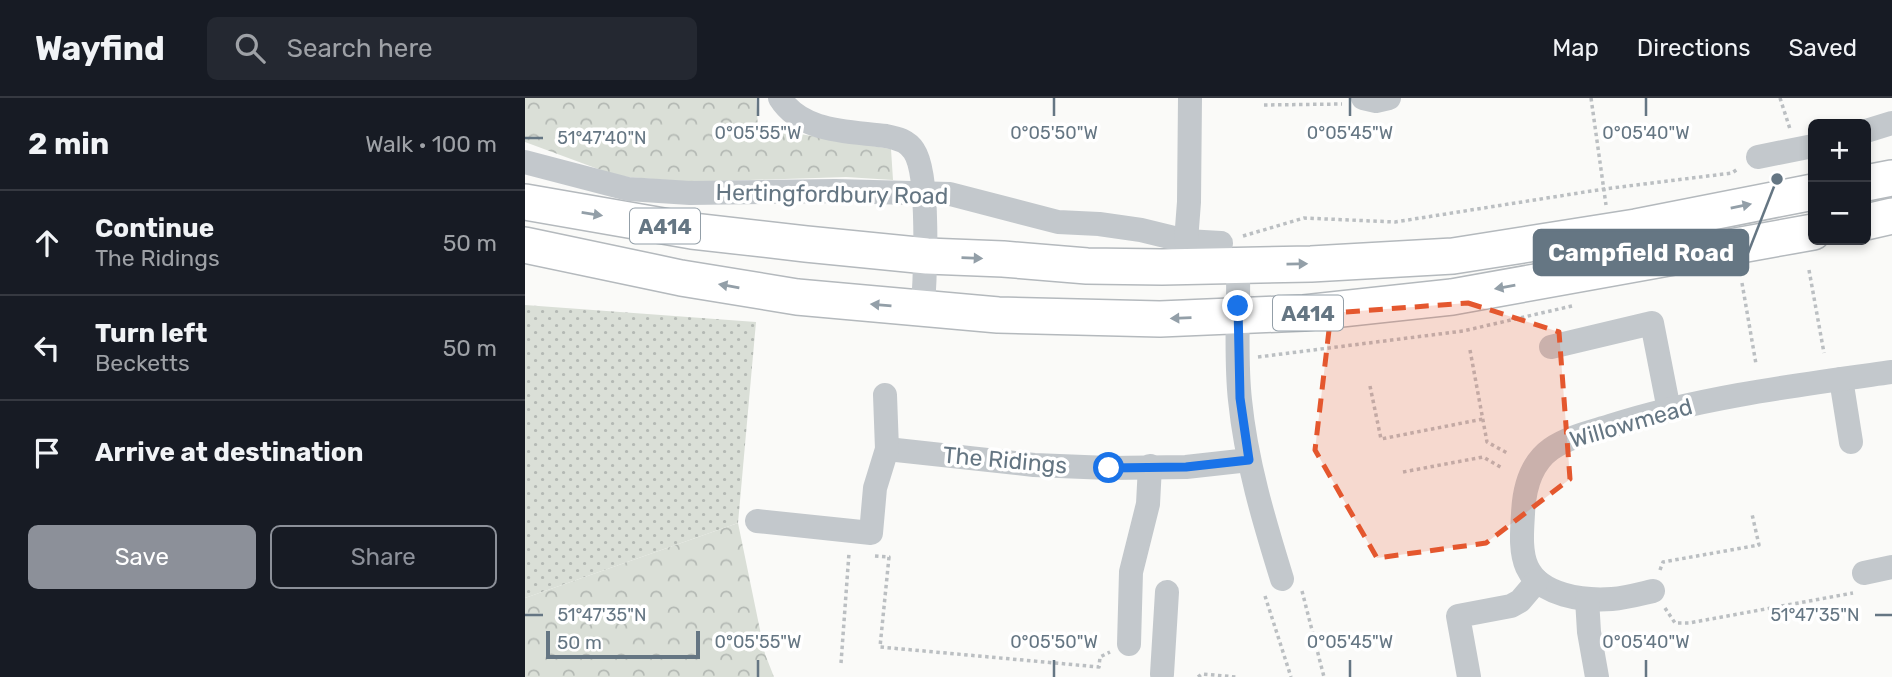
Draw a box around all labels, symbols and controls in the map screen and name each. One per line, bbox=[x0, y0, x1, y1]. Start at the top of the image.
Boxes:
search box bbox=[207, 17, 697, 80]
text: Wayfind bbox=[35, 29, 165, 68]
icon: search bbox=[231, 29, 269, 67]
text: Search here bbox=[287, 33, 433, 64]
text: Map bbox=[1552, 34, 1599, 62]
text: Directions bbox=[1637, 34, 1750, 62]
text: Saved bbox=[1788, 34, 1857, 62]
map controls bbox=[1808, 119, 1871, 245]
button: + bbox=[1808, 119, 1871, 182]
text: 0°05'55"W bbox=[715, 122, 802, 144]
text: 0°05'50"W bbox=[1010, 122, 1098, 144]
text: 0°05'45"W bbox=[1307, 122, 1393, 144]
text: 0°05'40"W bbox=[1602, 122, 1690, 144]
text: 2 min bbox=[28, 126, 109, 162]
text: 51°47'40"N bbox=[557, 127, 647, 149]
text: Walk · 100 m bbox=[365, 130, 497, 158]
street label: Hertingfordbury Road bbox=[715, 178, 949, 210]
button: − bbox=[1808, 182, 1871, 245]
one-way arrow bbox=[1730, 200, 1752, 211]
road number: A414 bbox=[630, 208, 700, 244]
one-way arrow bbox=[581, 209, 603, 220]
text: Continue bbox=[95, 213, 214, 244]
icon: ahead bbox=[28, 224, 66, 262]
text: 50 m bbox=[443, 229, 497, 257]
callout: Campfield Road bbox=[1534, 230, 1748, 275]
text: Campfield Road bbox=[1548, 239, 1734, 267]
text: The Ridings bbox=[95, 244, 220, 272]
one-way arrow bbox=[961, 252, 983, 263]
one-way arrow bbox=[1286, 258, 1308, 270]
one-way arrow bbox=[718, 280, 740, 291]
one-way arrow bbox=[1494, 282, 1516, 293]
route end bbox=[1222, 290, 1253, 321]
road number: A414 bbox=[1273, 296, 1343, 330]
one-way arrow bbox=[870, 299, 892, 310]
one-way arrow bbox=[1170, 313, 1192, 324]
text: Turn left bbox=[95, 318, 207, 349]
icon: left bbox=[28, 329, 66, 367]
text: 50 m bbox=[443, 334, 497, 362]
text: Becketts bbox=[95, 349, 190, 377]
street label: Willowmead bbox=[1566, 392, 1696, 454]
icon: arrive bbox=[28, 434, 66, 472]
text: Arrive at destination bbox=[95, 437, 363, 468]
street label: The Ridings bbox=[942, 441, 1068, 479]
route start bbox=[1093, 452, 1124, 483]
button: Save bbox=[28, 525, 256, 589]
button: Share bbox=[270, 525, 497, 589]
text: 51°47'35"N bbox=[557, 604, 647, 626]
text: 51°47'35"N bbox=[1770, 604, 1860, 626]
scale bar bbox=[546, 628, 700, 660]
text: 50 m bbox=[557, 631, 602, 654]
text: 0°05'55"W bbox=[715, 631, 802, 653]
text: 0°05'50"W bbox=[1010, 631, 1098, 653]
text: 0°05'45"W bbox=[1307, 631, 1393, 653]
text: 0°05'40"W bbox=[1602, 631, 1690, 653]

